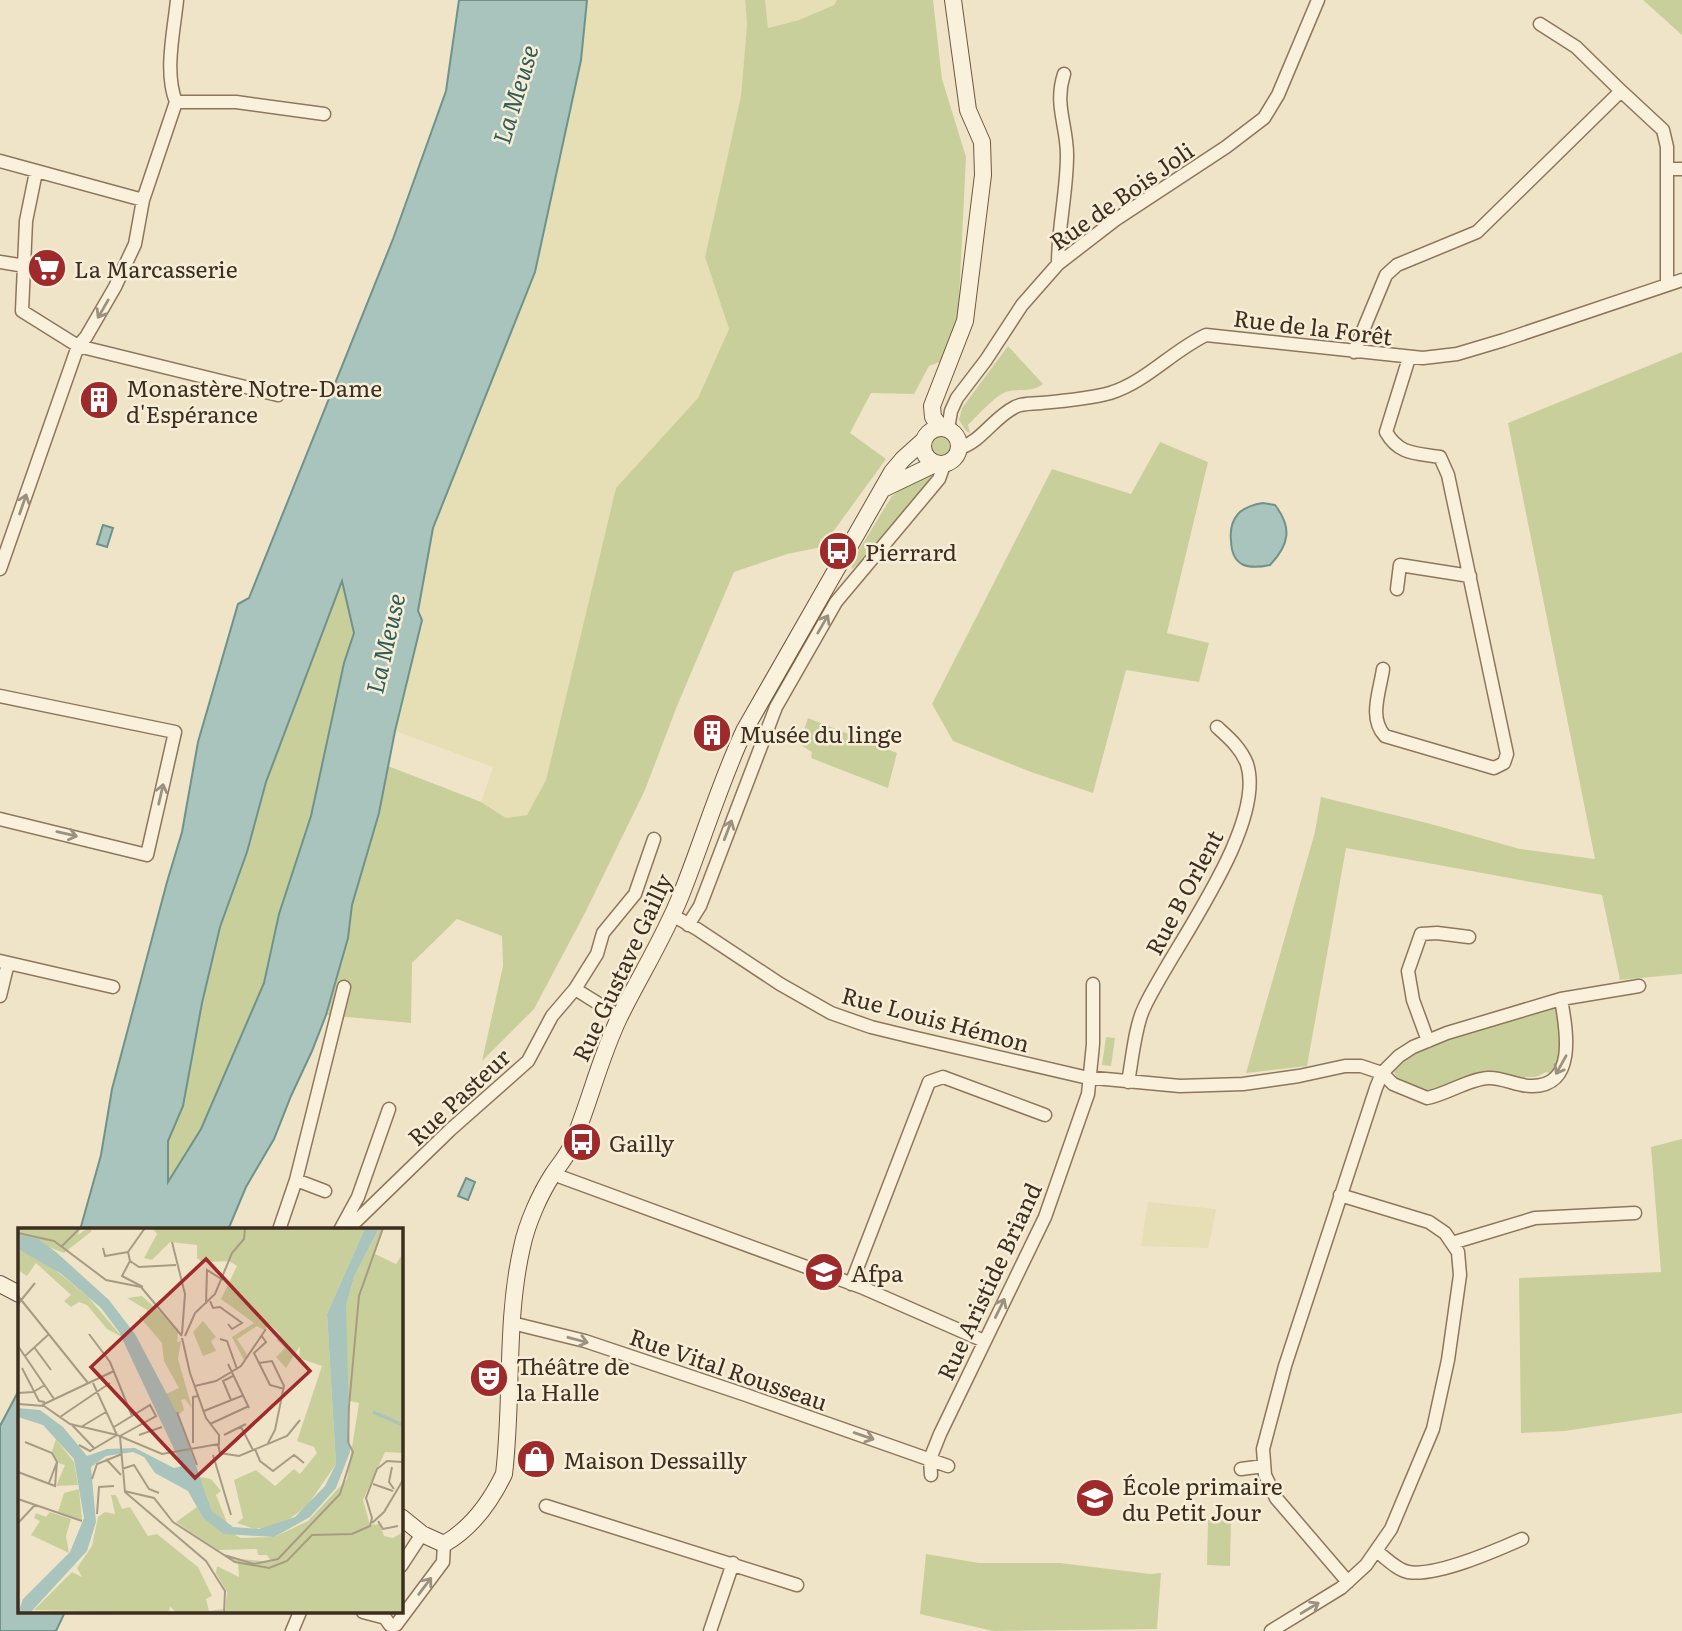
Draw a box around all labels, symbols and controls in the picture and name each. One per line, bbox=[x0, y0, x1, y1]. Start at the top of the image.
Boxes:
water label: La Meuse bbox=[482, 40, 546, 148]
street label: Rue de Bois Joli bbox=[1042, 132, 1200, 257]
supermarket icon: La Marcasserie bbox=[26, 247, 68, 289]
place label: La Marcasserie bbox=[74, 251, 238, 285]
one-way arrow bbox=[96, 298, 110, 318]
street label: Rue de la Forêt bbox=[1232, 299, 1395, 353]
place label: Monastère Notre-Dame d'Espérance bbox=[126, 370, 382, 430]
building icon: Monastère Notre-Dame d'Espérance bbox=[78, 379, 120, 421]
one-way arrow bbox=[18, 494, 30, 516]
bus stop icon: Pierrard bbox=[817, 530, 859, 572]
place label: Pierrard bbox=[865, 534, 957, 568]
water label: La Meuse bbox=[355, 589, 413, 697]
one-way arrow bbox=[817, 614, 831, 634]
building icon: Musée du linge bbox=[691, 712, 733, 754]
place label: Musée du linge bbox=[739, 716, 902, 750]
one-way arrow bbox=[155, 783, 168, 806]
one-way arrow bbox=[723, 819, 736, 841]
street label: Rue B Orlent bbox=[1136, 823, 1231, 961]
one-way arrow bbox=[55, 828, 78, 841]
street label: Rue Gustave Gailly bbox=[562, 867, 680, 1067]
street label: Rue Louis Hémon bbox=[838, 977, 1034, 1059]
street label: Rue Pasteur bbox=[399, 1039, 517, 1153]
one-way arrow bbox=[1553, 1055, 1567, 1075]
bus stop icon: Gailly bbox=[561, 1121, 603, 1163]
place label: Gailly bbox=[609, 1125, 675, 1159]
street label: Rue Aristide Briand bbox=[927, 1177, 1049, 1385]
inset map bbox=[18, 1228, 402, 1614]
school or university icon: Afpa bbox=[803, 1251, 845, 1293]
place label: Afpa bbox=[851, 1255, 904, 1289]
one-way arrow bbox=[995, 1298, 1008, 1319]
street label: Rue Vital Rousseau bbox=[625, 1318, 833, 1418]
one-way arrow bbox=[567, 1334, 589, 1347]
place label: Théâtre de la Halle bbox=[516, 1348, 630, 1408]
theatre icon: Théâtre de la Halle bbox=[468, 1357, 510, 1399]
one-way arrow bbox=[852, 1431, 874, 1443]
shop icon: Maison Dessailly bbox=[515, 1438, 557, 1480]
place label: Maison Dessailly bbox=[563, 1442, 748, 1476]
place label: École primaire du Petit Jour bbox=[1122, 1468, 1283, 1528]
school or university icon: École primaire du Petit Jour bbox=[1074, 1477, 1116, 1519]
one-way arrow bbox=[418, 1577, 433, 1596]
one-way arrow bbox=[1300, 1600, 1320, 1614]

